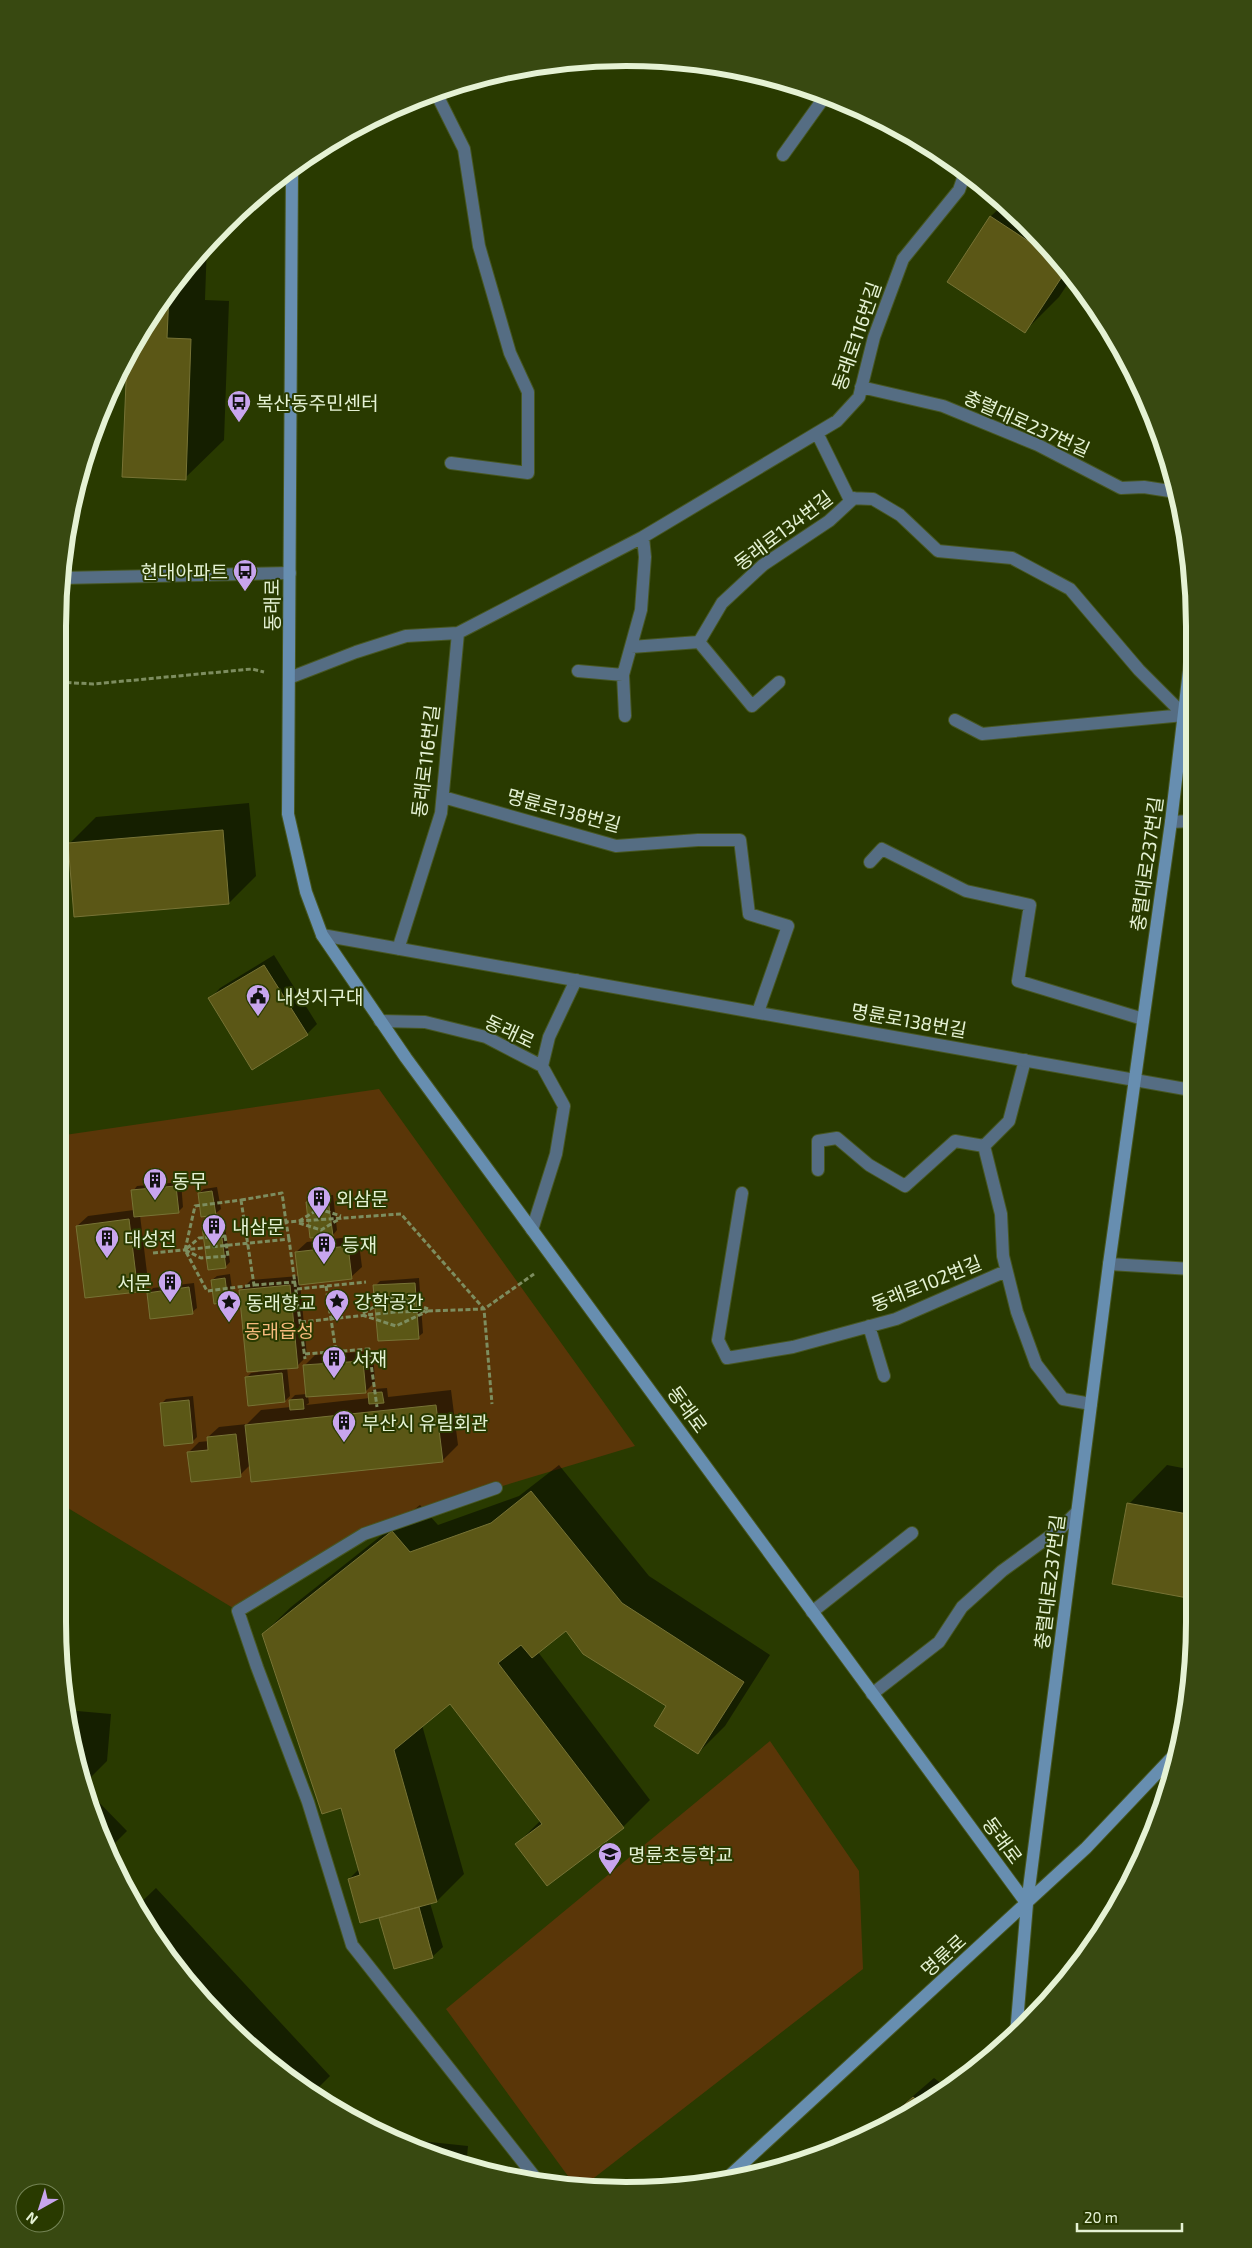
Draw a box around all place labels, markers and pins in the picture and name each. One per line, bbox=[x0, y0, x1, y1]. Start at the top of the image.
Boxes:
bus stop icon: 복산동주민센터 bbox=[226, 389, 252, 423]
place label: 복산동주민센터 bbox=[256, 391, 378, 414]
bus stop icon: 현대아파트 bbox=[232, 558, 258, 592]
place label: 현대아파트 bbox=[141, 560, 228, 583]
public building icon: 내성지구대 bbox=[245, 983, 271, 1017]
place label: 내성지구대 bbox=[276, 985, 363, 1008]
building icon: 동무 bbox=[142, 1167, 168, 1201]
place label: 동무 bbox=[172, 1169, 207, 1192]
building icon: 외삼문 bbox=[306, 1185, 332, 1219]
place label: 외삼문 bbox=[336, 1187, 388, 1210]
building icon: 내삼문 bbox=[201, 1213, 227, 1247]
place label: 내삼문 bbox=[232, 1215, 284, 1238]
building icon: 대성전 bbox=[94, 1225, 120, 1259]
place label: 대성전 bbox=[124, 1227, 176, 1250]
building icon: 등재 bbox=[311, 1231, 337, 1265]
place label: 등재 bbox=[342, 1233, 377, 1256]
building icon: 서문 bbox=[157, 1269, 183, 1303]
place label: 서문 bbox=[117, 1271, 152, 1294]
place icon: 강학공간 bbox=[324, 1288, 350, 1322]
place icon: 동래향교 bbox=[216, 1289, 242, 1323]
place label: 강학공간 bbox=[354, 1290, 424, 1313]
place label: 동래향교 bbox=[246, 1291, 316, 1314]
building icon: 서재 bbox=[321, 1345, 347, 1379]
place label: 서재 bbox=[352, 1347, 387, 1370]
building icon: 부산시 유림회관 bbox=[331, 1409, 357, 1443]
place label: 부산시 유림회관 bbox=[362, 1411, 489, 1434]
school or university icon: 명륜초등학교 bbox=[597, 1841, 623, 1875]
place label: 명륜초등학교 bbox=[628, 1843, 733, 1866]

